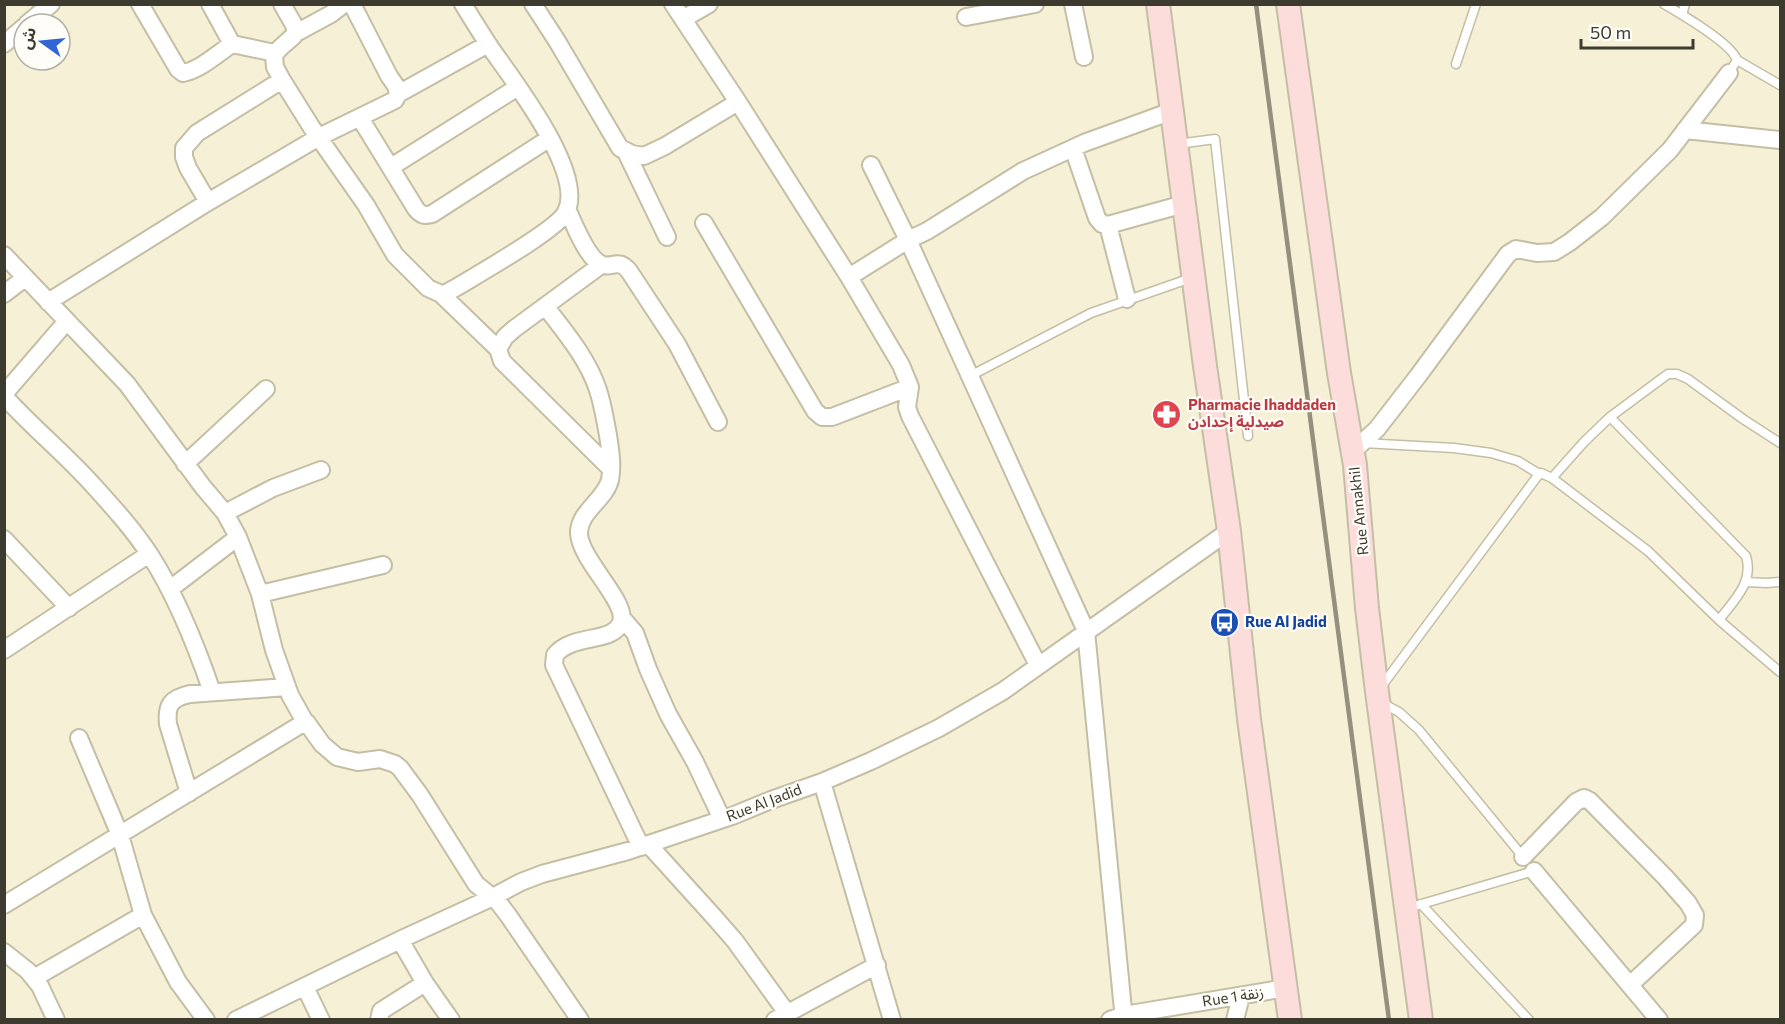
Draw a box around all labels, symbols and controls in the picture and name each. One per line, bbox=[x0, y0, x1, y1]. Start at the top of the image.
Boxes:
north arrow bbox=[12, 12, 72, 72]
scale bar bbox=[1581, 12, 1694, 50]
text: 50 m bbox=[1590, 21, 1631, 43]
text: ش bbox=[15, 25, 40, 51]
place label: Pharmacie Ihaddaden صيدلية إحدادن bbox=[1188, 395, 1336, 432]
pharmacy icon: Pharmacie Ihaddaden صيدلية إحدادن bbox=[1151, 398, 1183, 430]
street label: Rue Annakhil bbox=[1344, 466, 1372, 556]
bus stop icon: Rue Al Jadid bbox=[1208, 606, 1240, 638]
place label: Rue Al Jadid bbox=[1245, 612, 1327, 630]
street label: Rue Al Jadid bbox=[723, 779, 804, 825]
street label: Rue 1 زنقة bbox=[1201, 982, 1265, 1011]

